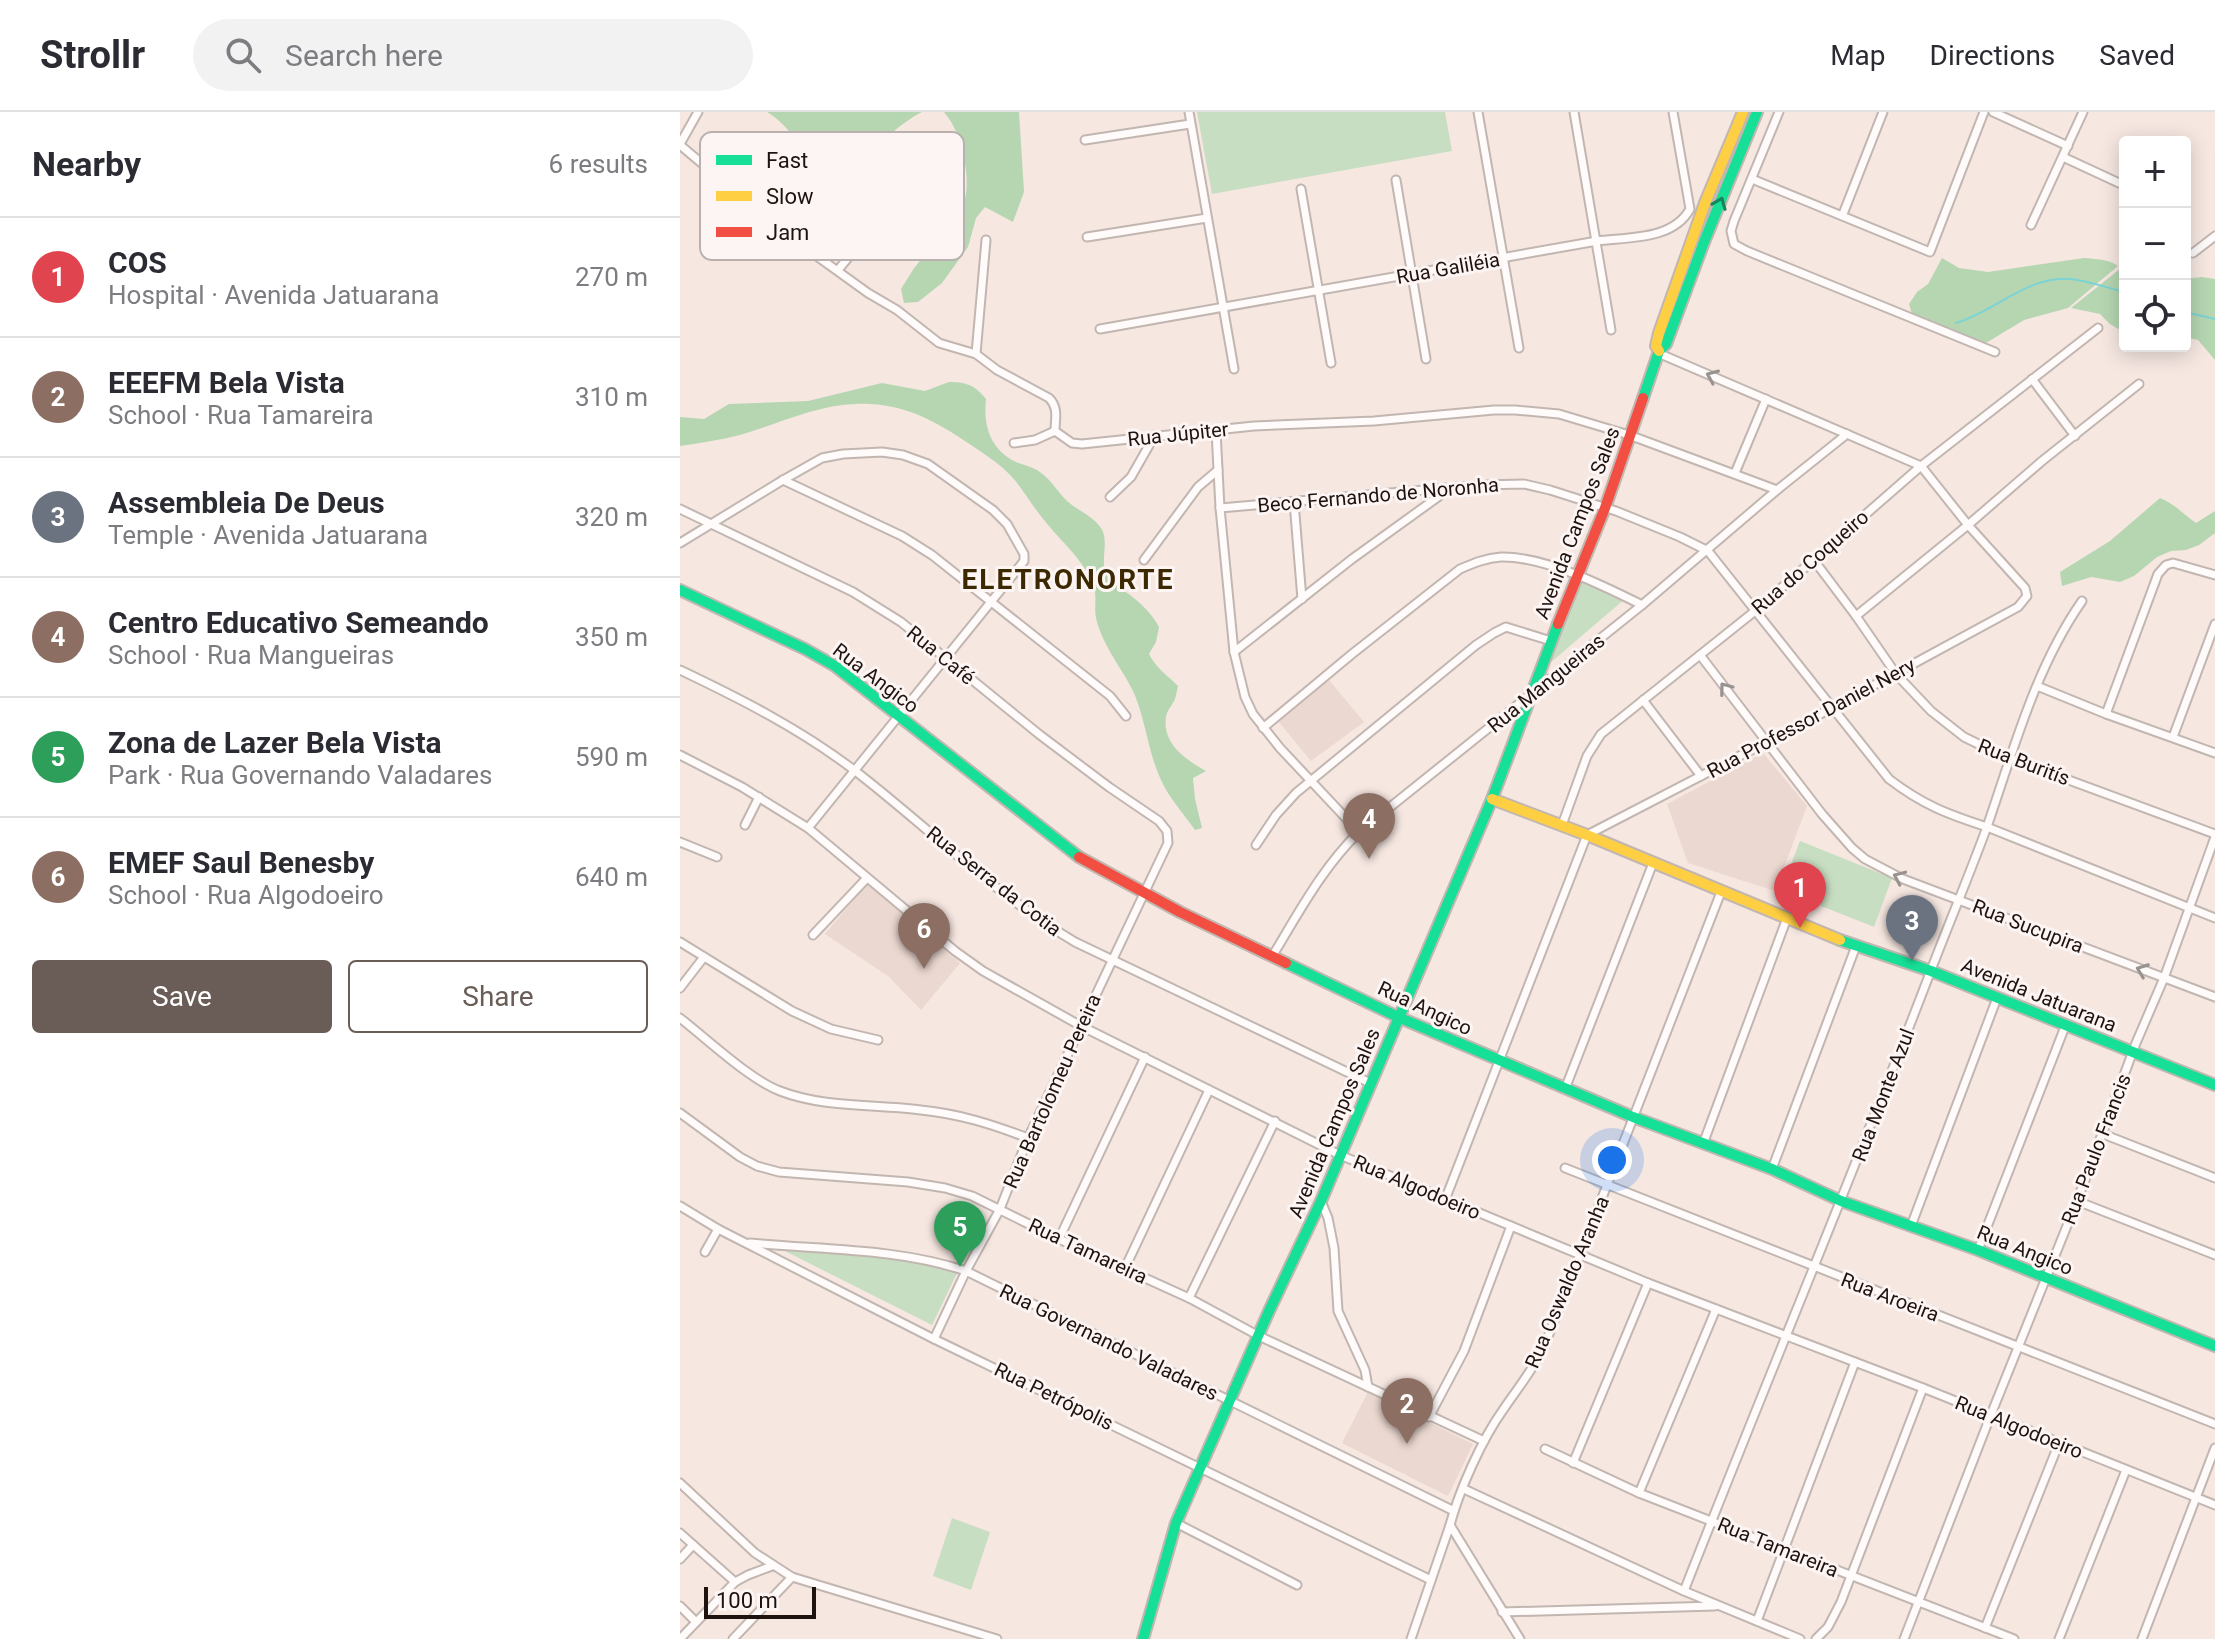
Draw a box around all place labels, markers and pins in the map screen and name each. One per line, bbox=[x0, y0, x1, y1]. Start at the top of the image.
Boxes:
pin: 4 bbox=[1343, 793, 1395, 859]
pin: 1 bbox=[1774, 862, 1826, 928]
pin: 3 bbox=[1886, 895, 1938, 961]
pin: 6 bbox=[898, 903, 950, 969]
pin: 5 bbox=[934, 1201, 986, 1267]
pin: 2 bbox=[1381, 1378, 1433, 1444]

